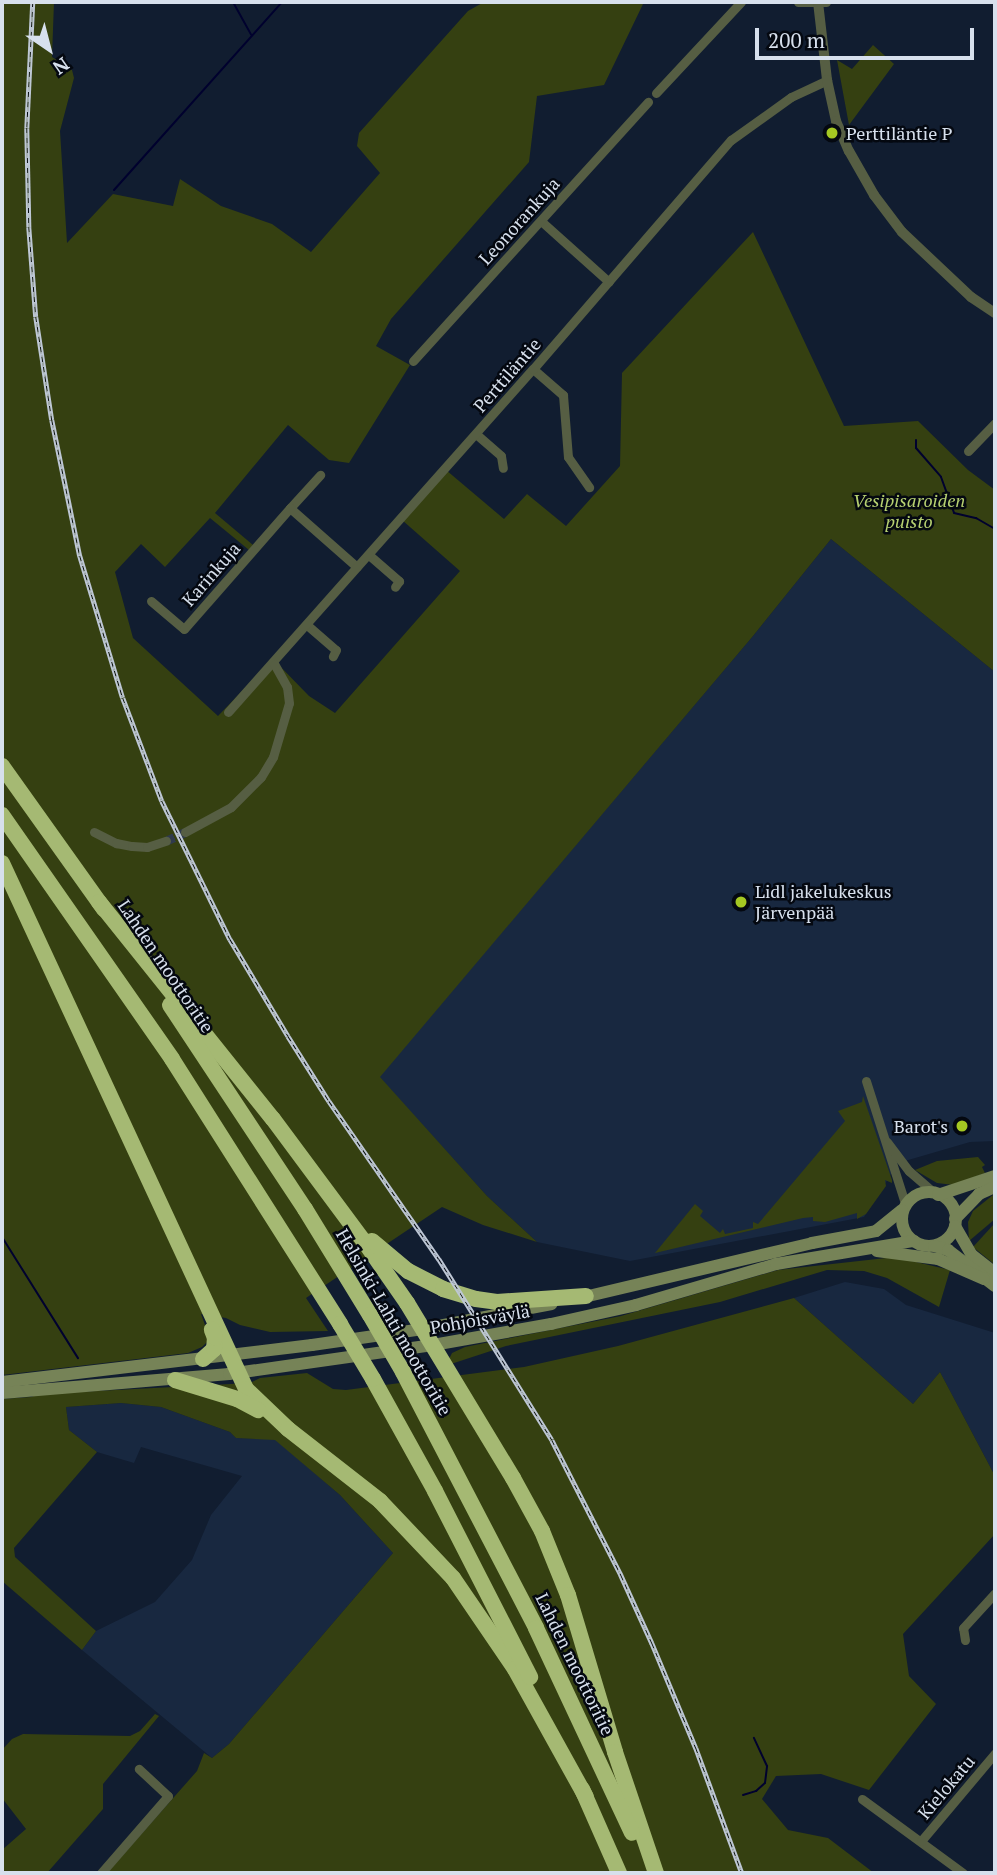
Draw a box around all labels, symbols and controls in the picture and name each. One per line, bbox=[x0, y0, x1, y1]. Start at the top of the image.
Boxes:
north arrow bbox=[14, 14, 84, 84]
scale bar bbox=[759, 14, 978, 58]
text: 200 m bbox=[768, 26, 825, 54]
text: N bbox=[48, 52, 74, 81]
place label: Perttiläntie P bbox=[846, 122, 952, 144]
marker: Perttiläntie P bbox=[824, 125, 840, 141]
street label: Leonorankuja bbox=[474, 173, 564, 269]
street label: Perttiläntie bbox=[469, 333, 545, 417]
park label: Vesipisaroiden puisto bbox=[853, 490, 965, 532]
street label: Karinkuja bbox=[177, 538, 245, 610]
place label: Lidl jakelukeskus Järvenpää bbox=[755, 881, 892, 924]
marker: Lidl jakelukeskus Järvenpää bbox=[733, 894, 749, 910]
street label: Lahden moottoritie bbox=[114, 895, 218, 1037]
place label: Barot's bbox=[894, 1115, 948, 1137]
marker: Barot's bbox=[954, 1118, 970, 1134]
street label: Helsinki-Lahti moottoritie bbox=[332, 1225, 456, 1419]
street label: Pohjoisväylä bbox=[428, 1300, 532, 1338]
street label: Lahden moottoritie bbox=[531, 1589, 619, 1739]
street label: Kielokatu bbox=[913, 1751, 979, 1823]

